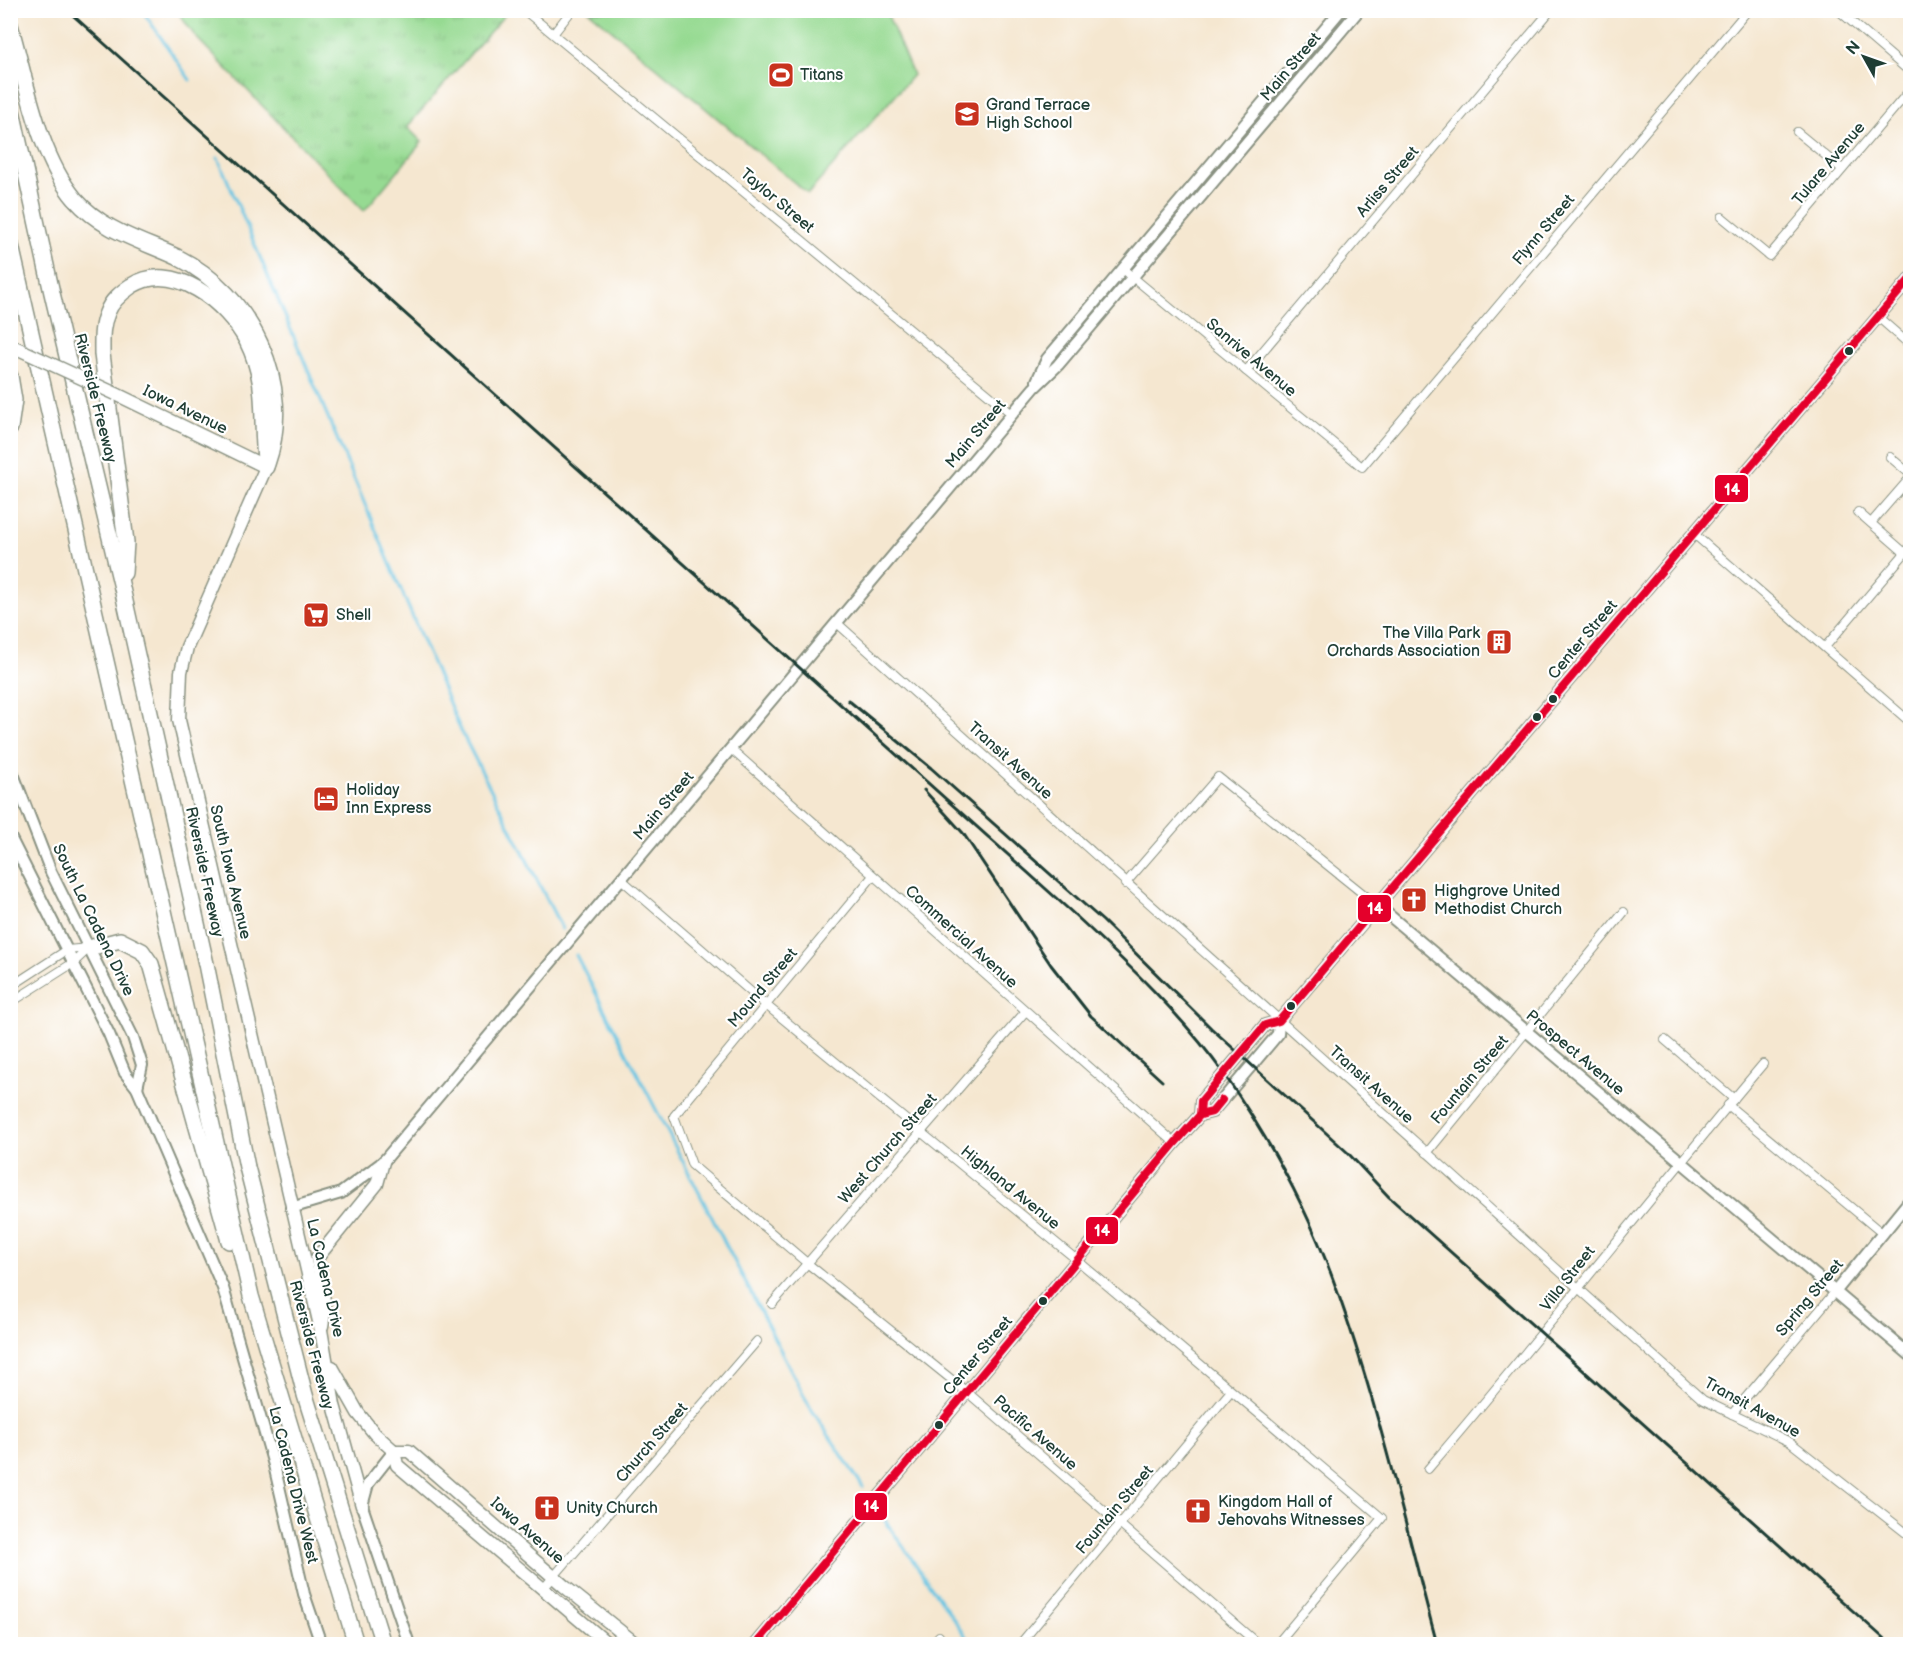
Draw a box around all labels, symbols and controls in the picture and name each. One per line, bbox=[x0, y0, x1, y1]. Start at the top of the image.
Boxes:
north arrow bbox=[1834, 27, 1894, 87]
street label: Main Street bbox=[1257, 29, 1325, 105]
text: N bbox=[1843, 38, 1865, 59]
sports icon: Titans bbox=[766, 60, 796, 90]
place label: Titans bbox=[800, 66, 843, 85]
place label: Grand Terrace High School bbox=[986, 96, 1091, 133]
school or university icon: Grand Terrace High School bbox=[952, 99, 982, 129]
street label: Tulare Avenue bbox=[1789, 118, 1870, 209]
street label: Arliss Street bbox=[1353, 143, 1423, 221]
street label: Taylor Street bbox=[736, 165, 818, 237]
street label: Flynn Street bbox=[1509, 191, 1579, 269]
street label: Sanrive Avenue bbox=[1202, 315, 1300, 402]
street label: Riverside Freeway bbox=[70, 331, 120, 465]
unlabelled marker bbox=[1843, 345, 1855, 357]
street label: Iowa Avenue bbox=[140, 381, 231, 439]
street label: Main Street bbox=[942, 396, 1010, 472]
line badge: 14 bbox=[1714, 474, 1749, 503]
text: 14 bbox=[1724, 481, 1741, 500]
street label: Center Street bbox=[1544, 596, 1622, 683]
supermarket icon: Shell bbox=[301, 600, 331, 630]
place label: Shell bbox=[336, 606, 371, 625]
place label: The Villa Park Orchards Association bbox=[1327, 624, 1480, 661]
building icon: The Villa Park Orchards Association bbox=[1484, 627, 1514, 657]
unlabelled marker bbox=[1547, 693, 1559, 705]
unlabelled marker bbox=[1531, 711, 1543, 723]
street label: Transit Avenue bbox=[964, 718, 1056, 804]
street label: Main Street bbox=[630, 768, 698, 844]
place label: Holiday Inn Express bbox=[346, 781, 432, 818]
hotel icon: Holiday Inn Express bbox=[311, 784, 341, 814]
street label: South Iowa Avenue bbox=[205, 803, 255, 942]
street label: Riverside Freeway bbox=[181, 805, 227, 940]
street label: South La Cadena Drive bbox=[48, 841, 138, 1000]
street label: Commercial Avenue bbox=[901, 882, 1022, 993]
place label: Highgrove United Methodist Church bbox=[1434, 882, 1562, 919]
church icon: Highgrove United Methodist Church bbox=[1399, 885, 1429, 915]
line badge: 14 bbox=[1357, 894, 1392, 923]
text: 14 bbox=[1367, 900, 1384, 919]
street label: Mound Street bbox=[724, 944, 802, 1032]
unlabelled marker bbox=[1285, 1000, 1297, 1012]
street label: Prospect Avenue bbox=[1522, 1006, 1629, 1100]
street label: Fountain Street bbox=[1427, 1032, 1513, 1128]
street label: Transit Avenue bbox=[1325, 1042, 1417, 1128]
street label: West Church Street bbox=[835, 1090, 941, 1208]
street label: Highland Avenue bbox=[957, 1142, 1064, 1234]
line badge: 14 bbox=[1085, 1216, 1119, 1245]
street label: La Cadena Drive bbox=[302, 1217, 348, 1340]
text: 14 bbox=[1094, 1222, 1111, 1241]
street label: Villa Street bbox=[1537, 1242, 1599, 1315]
street label: Spring Street bbox=[1772, 1256, 1848, 1340]
street label: Riverside Freeway bbox=[285, 1278, 338, 1412]
unlabelled marker bbox=[1037, 1295, 1049, 1307]
street label: Center Street bbox=[939, 1312, 1017, 1399]
street label: Transit Avenue bbox=[1701, 1374, 1804, 1442]
street label: Pacific Avenue bbox=[989, 1391, 1081, 1475]
street label: Church Street bbox=[612, 1399, 692, 1487]
street label: La Cadena Drive West bbox=[264, 1405, 322, 1565]
unlabelled marker bbox=[933, 1419, 945, 1431]
street label: Fountain Street bbox=[1072, 1462, 1158, 1558]
line badge: 14 bbox=[854, 1492, 888, 1521]
church icon: Unity Church bbox=[532, 1493, 562, 1523]
place label: Kingdom Hall of Jehovahs Witnesses bbox=[1218, 1493, 1365, 1530]
street label: Iowa Avenue bbox=[486, 1494, 568, 1569]
church icon: Kingdom Hall of Jehovahs Witnesses bbox=[1183, 1496, 1213, 1526]
text: 14 bbox=[863, 1498, 880, 1517]
place label: Unity Church bbox=[566, 1499, 658, 1518]

